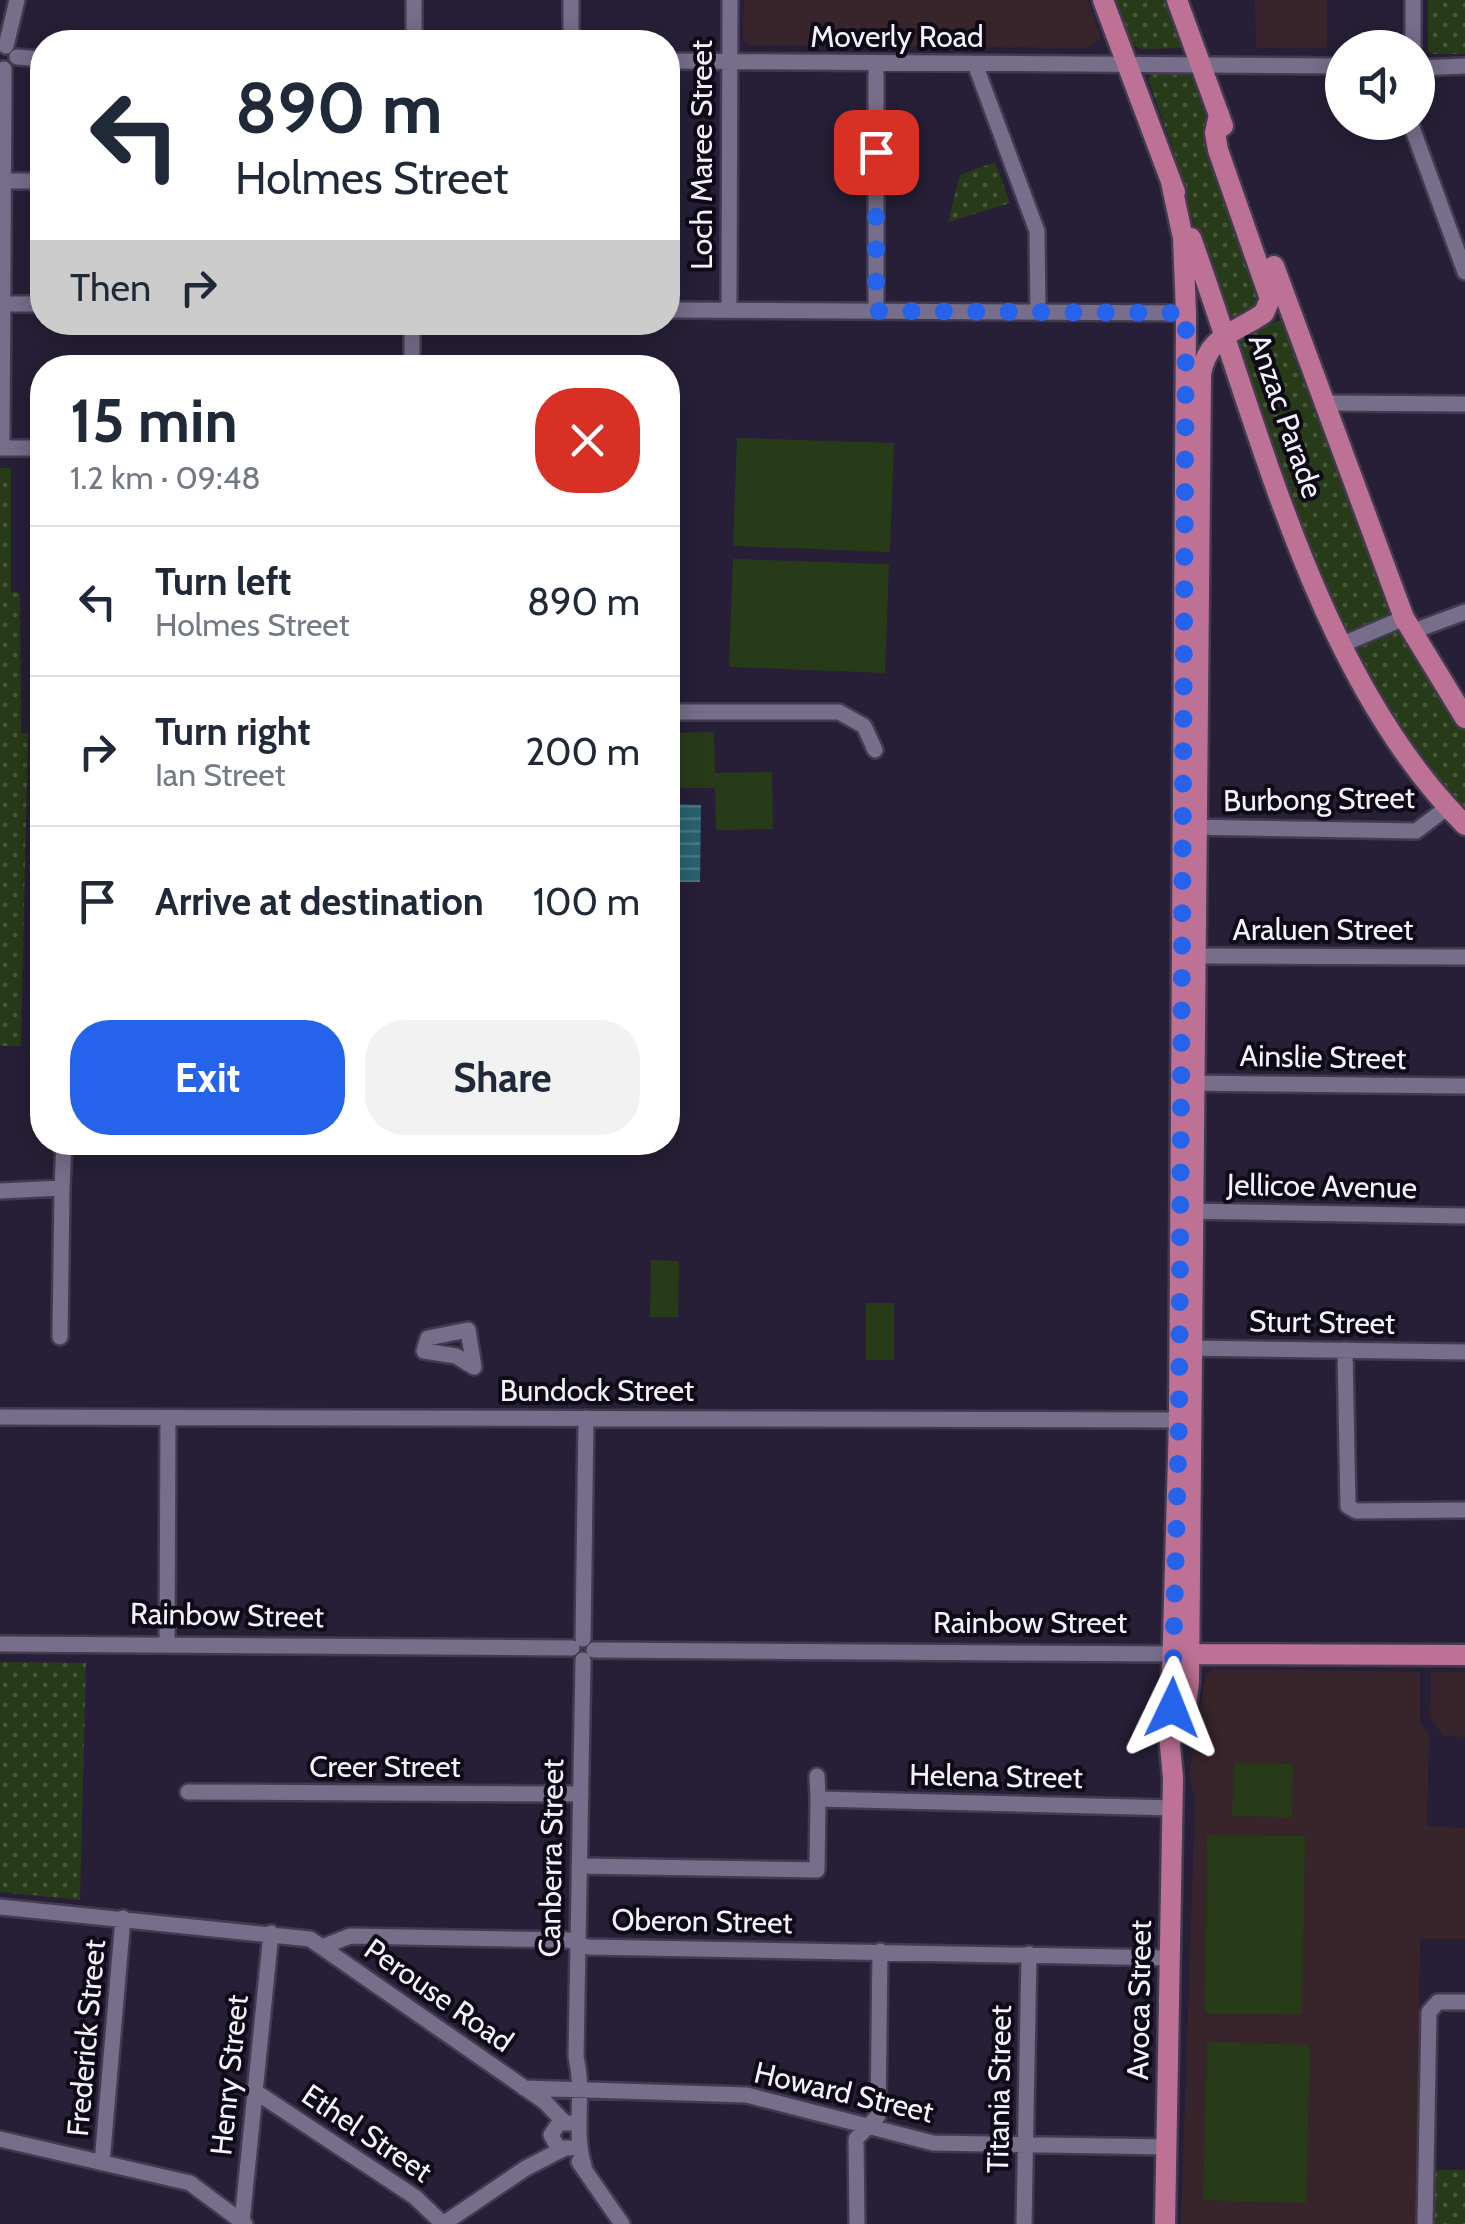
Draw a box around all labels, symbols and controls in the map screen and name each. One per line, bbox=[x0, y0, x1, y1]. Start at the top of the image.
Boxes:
street label: Moverly Road bbox=[810, 18, 984, 55]
map controls bbox=[1325, 30, 1435, 140]
button: sound bbox=[1325, 30, 1435, 140]
street label: Loch Maree Street bbox=[683, 40, 720, 270]
text: 890 m bbox=[235, 65, 443, 151]
icon: left bbox=[70, 70, 200, 200]
pin bbox=[834, 110, 919, 195]
icon: arrive bbox=[849, 125, 904, 180]
text: Holmes Street bbox=[235, 151, 508, 205]
icon: right bbox=[171, 260, 226, 315]
text: Then bbox=[70, 264, 151, 311]
street label: Anzac Parade bbox=[1241, 329, 1331, 503]
text: 15 min bbox=[70, 384, 238, 457]
button: close bbox=[535, 388, 640, 493]
text: 1.2 km · 09:48 bbox=[70, 458, 261, 497]
text: Turn left bbox=[155, 558, 291, 605]
icon: left bbox=[70, 574, 125, 629]
text: 890 m bbox=[527, 578, 640, 625]
text: Holmes Street bbox=[155, 605, 349, 644]
text: Turn right bbox=[155, 708, 311, 755]
icon: right bbox=[70, 724, 125, 779]
text: 200 m bbox=[525, 728, 640, 775]
text: Ian Street bbox=[155, 755, 286, 794]
street label: Burbong Street bbox=[1223, 779, 1415, 819]
icon: arrive bbox=[70, 874, 125, 929]
text: Arrive at destination bbox=[155, 878, 484, 925]
text: 100 m bbox=[533, 878, 640, 925]
street label: Araluen Street bbox=[1233, 911, 1413, 948]
button: Exit bbox=[70, 1020, 345, 1135]
button: Share bbox=[365, 1020, 640, 1135]
street label: Ainslie Street bbox=[1239, 1037, 1407, 1077]
street label: Jellicoe Avenue bbox=[1226, 1166, 1417, 1206]
street label: Sturt Street bbox=[1249, 1302, 1395, 1342]
street label: Bundock Street bbox=[500, 1372, 694, 1409]
street label: Rainbow Street bbox=[130, 1595, 324, 1635]
street label: Rainbow Street bbox=[933, 1604, 1127, 1641]
position arrow bbox=[1120, 1656, 1224, 1760]
street label: Creer Street bbox=[309, 1748, 461, 1785]
street label: Helena Street bbox=[909, 1756, 1083, 1796]
street label: Canberra Street bbox=[531, 1758, 571, 1958]
street label: Oberon Street bbox=[611, 1901, 793, 1941]
street label: Avoca Street bbox=[1119, 1920, 1159, 2080]
street label: Perouse Road bbox=[358, 1930, 520, 2060]
street label: Frederick Street bbox=[59, 1938, 113, 2138]
street label: Henry Street bbox=[202, 1993, 256, 2157]
street label: Titania Street bbox=[979, 2005, 1019, 2173]
street label: Howard Street bbox=[751, 2053, 937, 2131]
street label: Ethel Street bbox=[295, 2076, 439, 2190]

